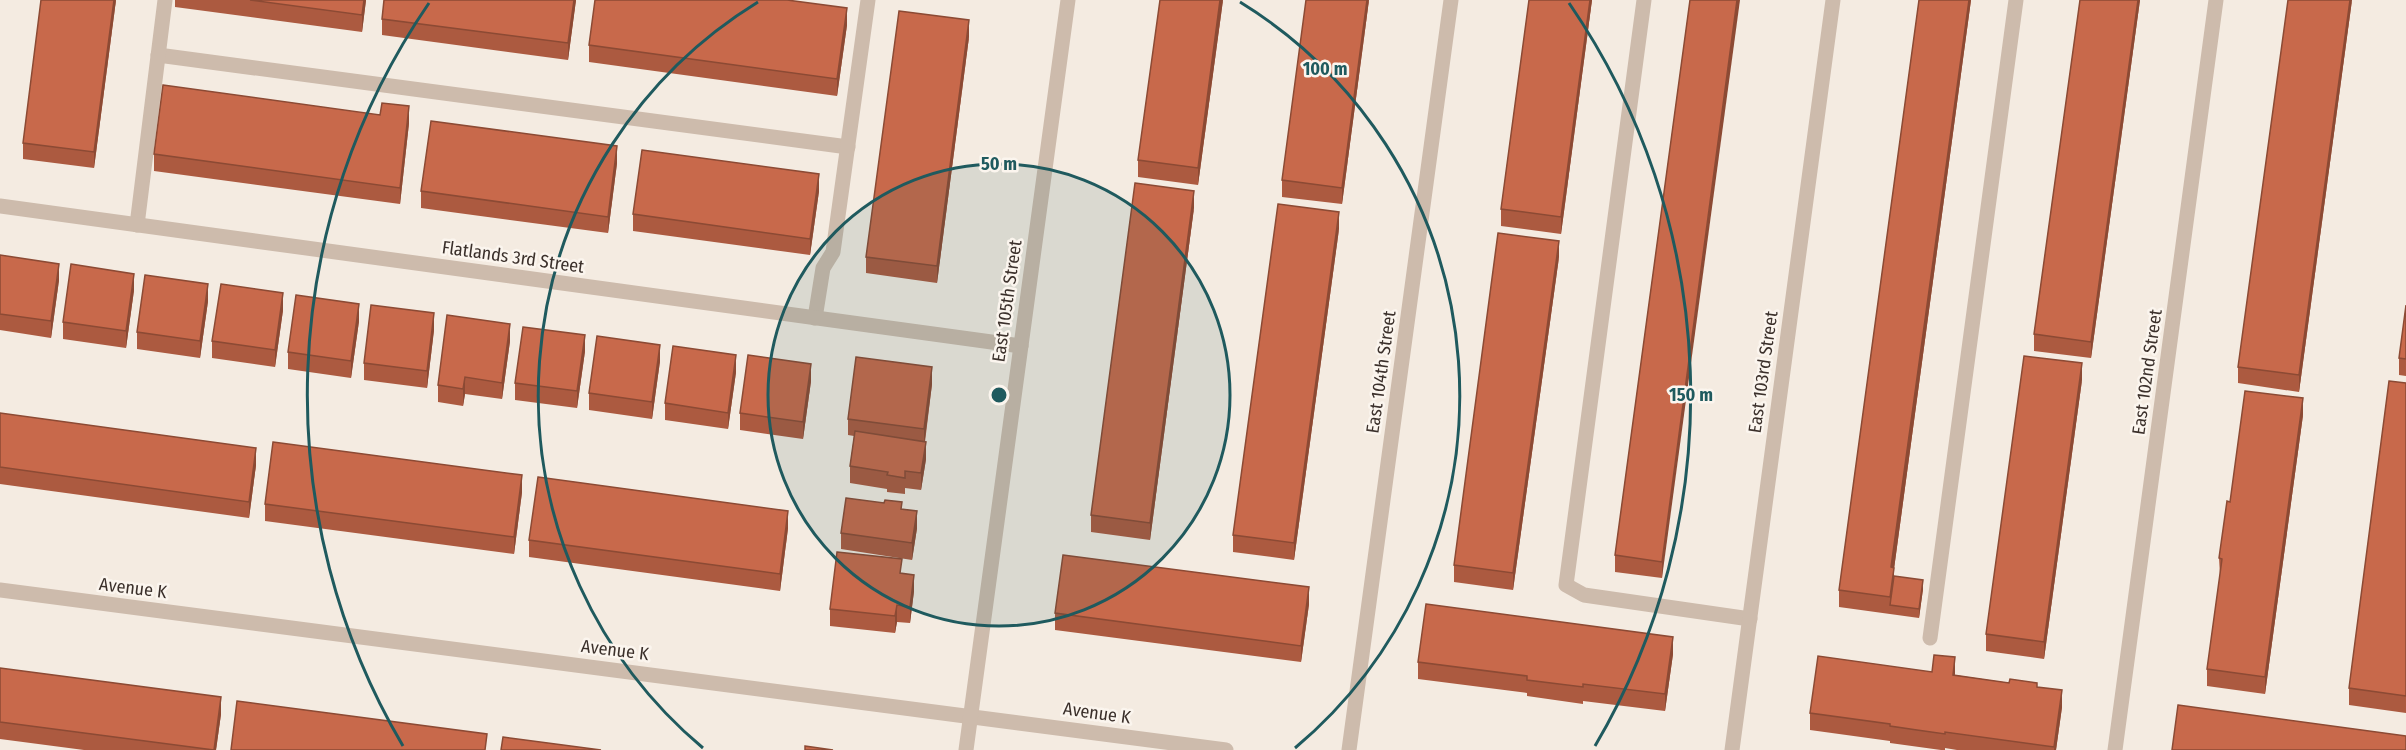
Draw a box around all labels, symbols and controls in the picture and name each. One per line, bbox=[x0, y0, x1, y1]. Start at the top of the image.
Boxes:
text: 100 m bbox=[1303, 58, 1347, 80]
text: 50 m bbox=[981, 153, 1017, 175]
street label: Flatlands 3rd Street bbox=[440, 236, 586, 278]
street label: East 105th Street bbox=[988, 238, 1026, 363]
street label: East 102nd Street bbox=[2127, 308, 2167, 436]
street label: East 104th Street bbox=[1361, 309, 1401, 435]
street label: East 103rd Street bbox=[1744, 309, 1782, 434]
text: 150 m bbox=[1669, 384, 1713, 406]
centre of rings bbox=[989, 385, 1009, 405]
street label: Avenue K bbox=[98, 573, 168, 603]
street label: Avenue K bbox=[580, 635, 650, 665]
street label: Avenue K bbox=[1062, 697, 1133, 729]

